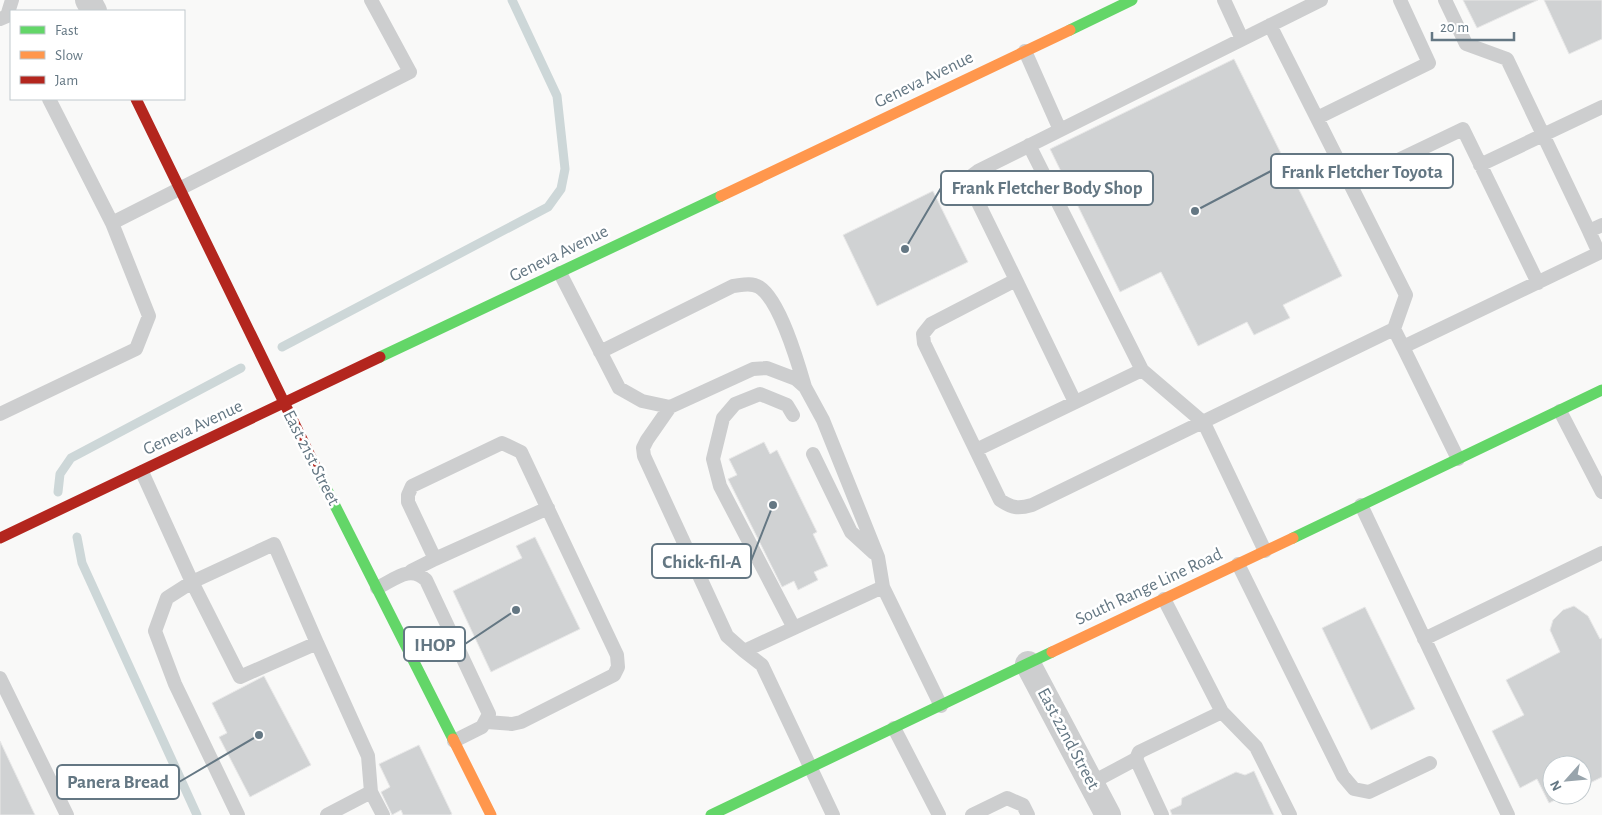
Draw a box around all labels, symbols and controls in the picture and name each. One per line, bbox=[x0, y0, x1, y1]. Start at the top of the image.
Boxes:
legend bbox=[10, 10, 185, 100]
scale bar bbox=[1432, 10, 1514, 42]
text: 20 m bbox=[1440, 20, 1469, 35]
text: Fast bbox=[55, 23, 79, 38]
text: Slow bbox=[55, 48, 83, 63]
street label: Geneva Avenue bbox=[872, 48, 976, 112]
text: Jam bbox=[55, 73, 78, 88]
callout: Frank Fletcher Toyota bbox=[1271, 154, 1453, 188]
text: Frank Fletcher Toyota bbox=[1281, 163, 1443, 182]
callout: Frank Fletcher Body Shop bbox=[941, 171, 1153, 205]
text: Frank Fletcher Body Shop bbox=[951, 179, 1143, 198]
street label: Geneva Avenue bbox=[507, 222, 611, 286]
street label: Geneva Avenue bbox=[141, 397, 245, 459]
street label: East 21st Street bbox=[279, 408, 343, 509]
callout: Chick-fil-A bbox=[652, 544, 751, 578]
street label: South Range Line Road bbox=[1073, 545, 1225, 629]
text: Chick-fil-A bbox=[662, 553, 742, 572]
callout: IHOP bbox=[404, 627, 465, 661]
text: IHOP bbox=[414, 636, 456, 655]
street label: East 22nd Street bbox=[1034, 685, 1102, 793]
north arrow bbox=[1542, 755, 1592, 805]
callout: Panera Bread bbox=[57, 765, 179, 799]
text: Panera Bread bbox=[67, 773, 169, 792]
text: N bbox=[1548, 778, 1565, 793]

